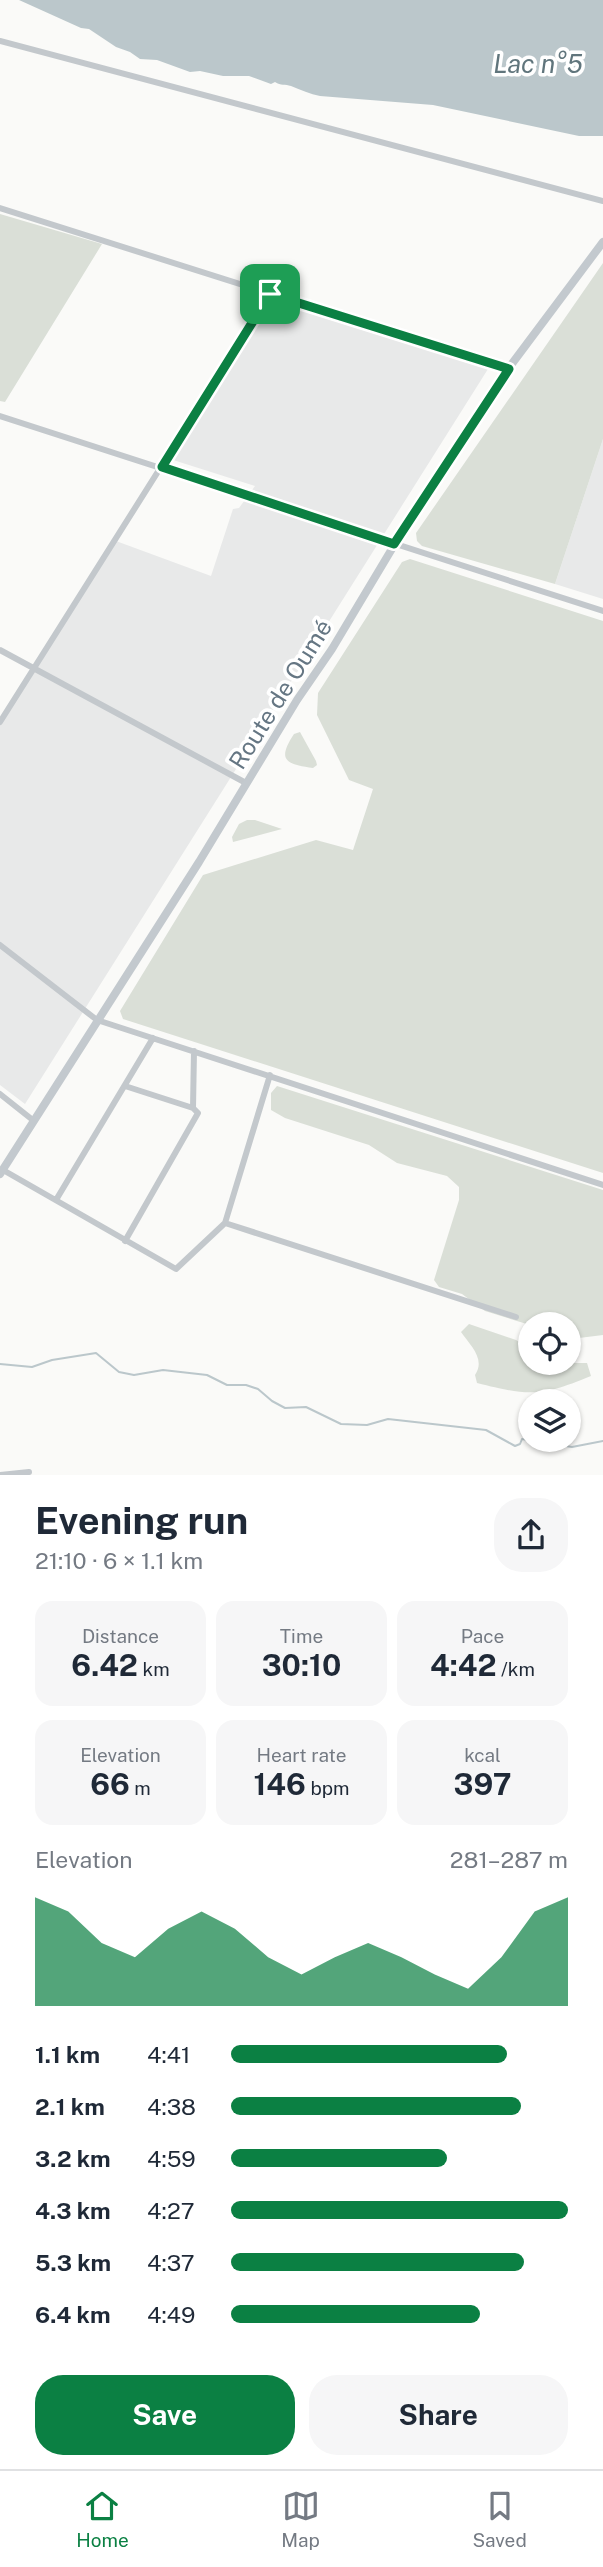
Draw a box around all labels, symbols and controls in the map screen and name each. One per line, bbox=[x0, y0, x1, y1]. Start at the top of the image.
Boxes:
water label: Lac n°5 bbox=[493, 48, 583, 79]
pin bbox=[240, 264, 300, 324]
icon: arrive bbox=[251, 275, 289, 313]
street label: Route de Oumé bbox=[223, 614, 337, 774]
map controls bbox=[518, 1312, 581, 1452]
button: locate bbox=[518, 1312, 581, 1375]
button: layers bbox=[518, 1389, 581, 1452]
text: Evening run bbox=[35, 1498, 248, 1543]
button: share bbox=[494, 1498, 568, 1572]
text: 21:10 · 6 × 1.1 km bbox=[35, 1547, 203, 1574]
text: Distance bbox=[82, 1625, 159, 1647]
text: Time bbox=[280, 1625, 323, 1647]
text: Pace bbox=[461, 1625, 504, 1647]
text: 6.42 bbox=[71, 1647, 138, 1683]
text: 30:10 bbox=[262, 1647, 341, 1683]
text: 4:42 bbox=[430, 1647, 497, 1683]
text: km bbox=[138, 1658, 170, 1680]
text: /km bbox=[497, 1658, 535, 1680]
text: Elevation bbox=[80, 1744, 161, 1766]
text: Heart rate bbox=[257, 1744, 346, 1766]
text: kcal bbox=[464, 1744, 501, 1766]
text: 66 bbox=[90, 1766, 130, 1802]
text: 146 bbox=[253, 1766, 306, 1802]
text: 397 bbox=[454, 1766, 511, 1802]
text: m bbox=[130, 1777, 151, 1799]
text: bpm bbox=[306, 1777, 350, 1799]
text: Elevation bbox=[35, 1846, 133, 1873]
text: 281–287 m bbox=[450, 1846, 568, 1873]
text: 1.1 km bbox=[35, 2041, 100, 2068]
text: 4:41 bbox=[147, 2041, 190, 2068]
text: 2.1 km bbox=[35, 2093, 105, 2120]
text: 4:38 bbox=[147, 2093, 196, 2120]
text: 3.2 km bbox=[35, 2145, 111, 2172]
text: 4:59 bbox=[147, 2145, 196, 2172]
text: 4.3 km bbox=[35, 2197, 111, 2224]
text: 4:27 bbox=[147, 2197, 195, 2224]
text: 5.3 km bbox=[35, 2249, 111, 2276]
text: 4:37 bbox=[147, 2249, 195, 2276]
text: 6.4 km bbox=[35, 2301, 111, 2328]
text: 4:49 bbox=[147, 2301, 195, 2328]
button: Save bbox=[35, 2375, 295, 2455]
button: Share bbox=[309, 2375, 568, 2455]
tab: Home bbox=[76, 2487, 129, 2551]
tab: Map bbox=[281, 2487, 320, 2551]
tab: Saved bbox=[472, 2487, 527, 2551]

